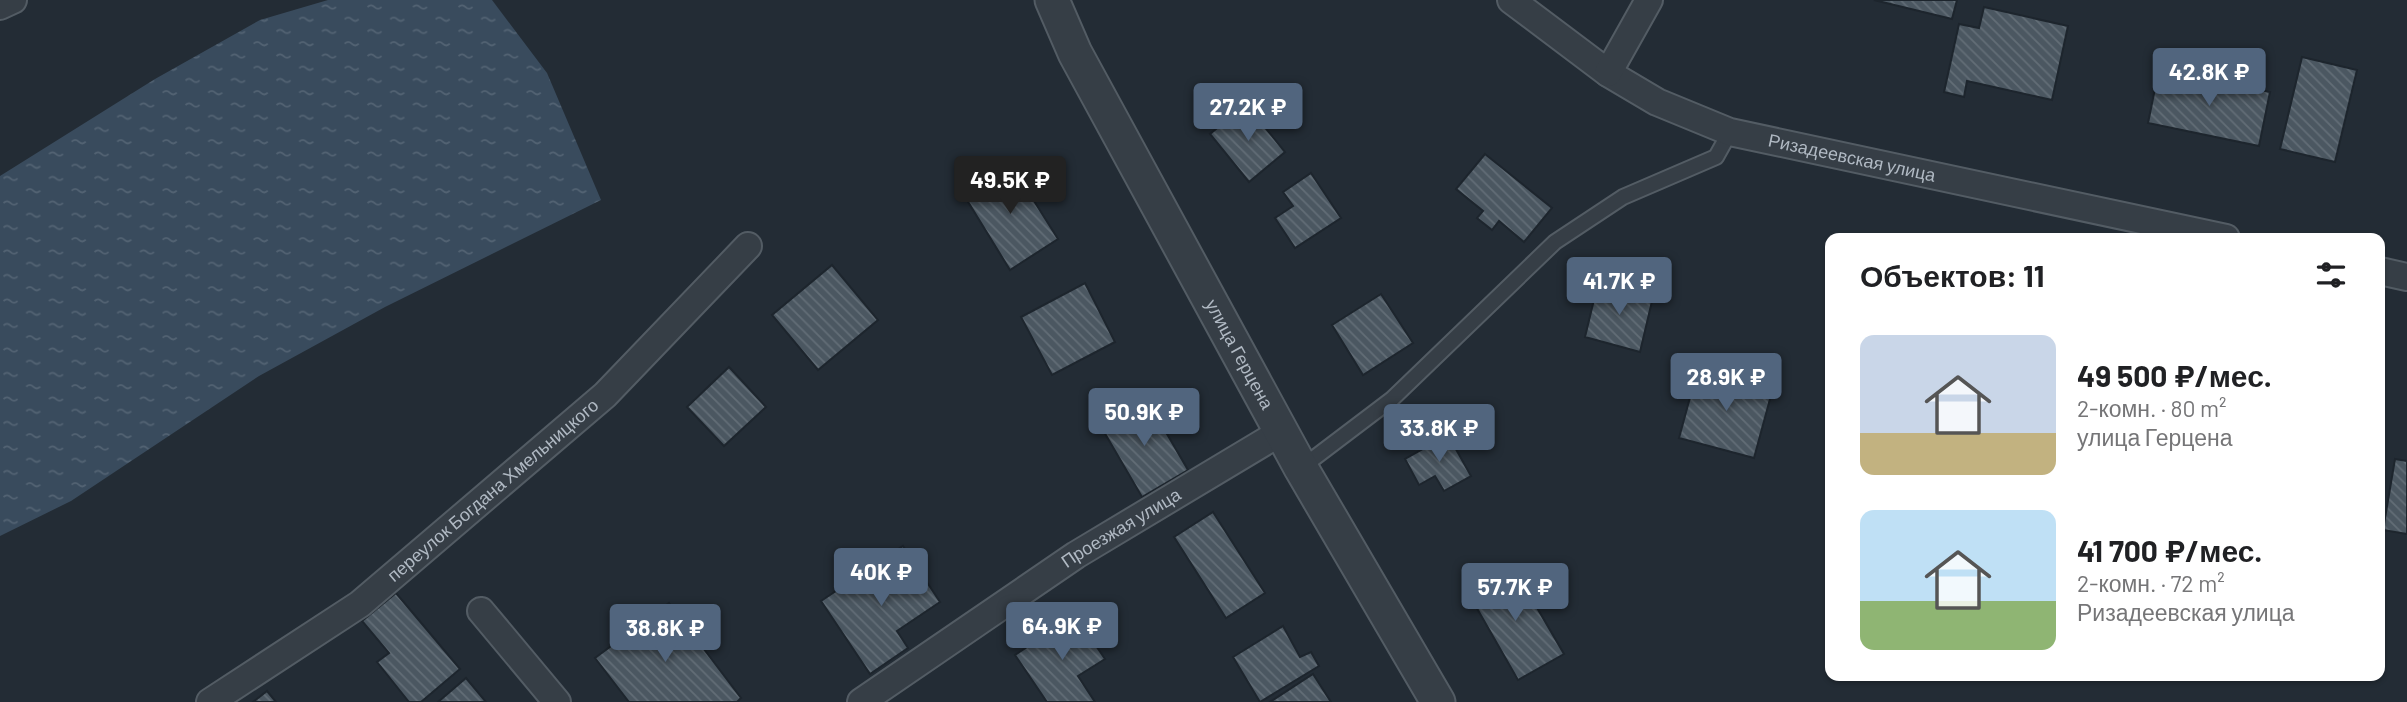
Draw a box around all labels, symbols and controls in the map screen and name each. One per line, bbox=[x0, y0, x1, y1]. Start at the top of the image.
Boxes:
pin: 42.8K ₽ bbox=[2144, 48, 2274, 108]
text: 42.8K ₽ bbox=[2169, 57, 2249, 85]
pin: 27.2K ₽ bbox=[1183, 83, 1313, 143]
text: 27.2K ₽ bbox=[1210, 92, 1286, 120]
street label: Ризадеевская улица bbox=[1767, 129, 1939, 186]
pin: 49.5K ₽ bbox=[945, 156, 1075, 216]
text: 49.5K ₽ bbox=[970, 165, 1050, 193]
icon: filters bbox=[2312, 256, 2350, 294]
text: Объектов: 11 bbox=[1860, 257, 2044, 293]
pin: 41.7K ₽ bbox=[1554, 258, 1684, 317]
text: 41.7K ₽ bbox=[1583, 266, 1655, 294]
street label: улица Герцена bbox=[1201, 295, 1279, 414]
pin: 28.9K ₽ bbox=[1661, 354, 1791, 413]
text: 49 500 ₽/мес. bbox=[2077, 357, 2272, 393]
text: 28.9K ₽ bbox=[1687, 362, 1765, 390]
icon: home bbox=[1916, 363, 2000, 447]
pin: 50.9K ₽ bbox=[1079, 388, 1209, 448]
street label: переулок Богдана Хмельницкого bbox=[382, 394, 602, 586]
text: 2-комн. · 80 m² bbox=[2077, 394, 2227, 422]
text: 50.9K ₽ bbox=[1104, 397, 1184, 425]
pin: 33.8K ₽ bbox=[1374, 405, 1504, 464]
text: 33.8K ₽ bbox=[1400, 413, 1478, 441]
text: улица Герцена bbox=[2077, 423, 2233, 451]
street label: Проезжая улица bbox=[1057, 482, 1185, 572]
text: 41 700 ₽/мес. bbox=[2077, 532, 2262, 568]
icon: home bbox=[1916, 538, 2000, 622]
pin: 40K ₽ bbox=[832, 548, 930, 608]
text: 40K ₽ bbox=[850, 557, 912, 585]
pin: 57.7K ₽ bbox=[1450, 564, 1580, 623]
text: 2-комн. · 72 m² bbox=[2077, 569, 2225, 597]
text: 57.7K ₽ bbox=[1477, 572, 1553, 600]
text: Ризадеевская улица bbox=[2077, 598, 2295, 626]
pin: 64.9K ₽ bbox=[997, 602, 1127, 662]
pin: 38.8K ₽ bbox=[600, 604, 730, 664]
text: 64.9K ₽ bbox=[1022, 611, 1102, 639]
text: 38.8K ₽ bbox=[626, 613, 704, 641]

